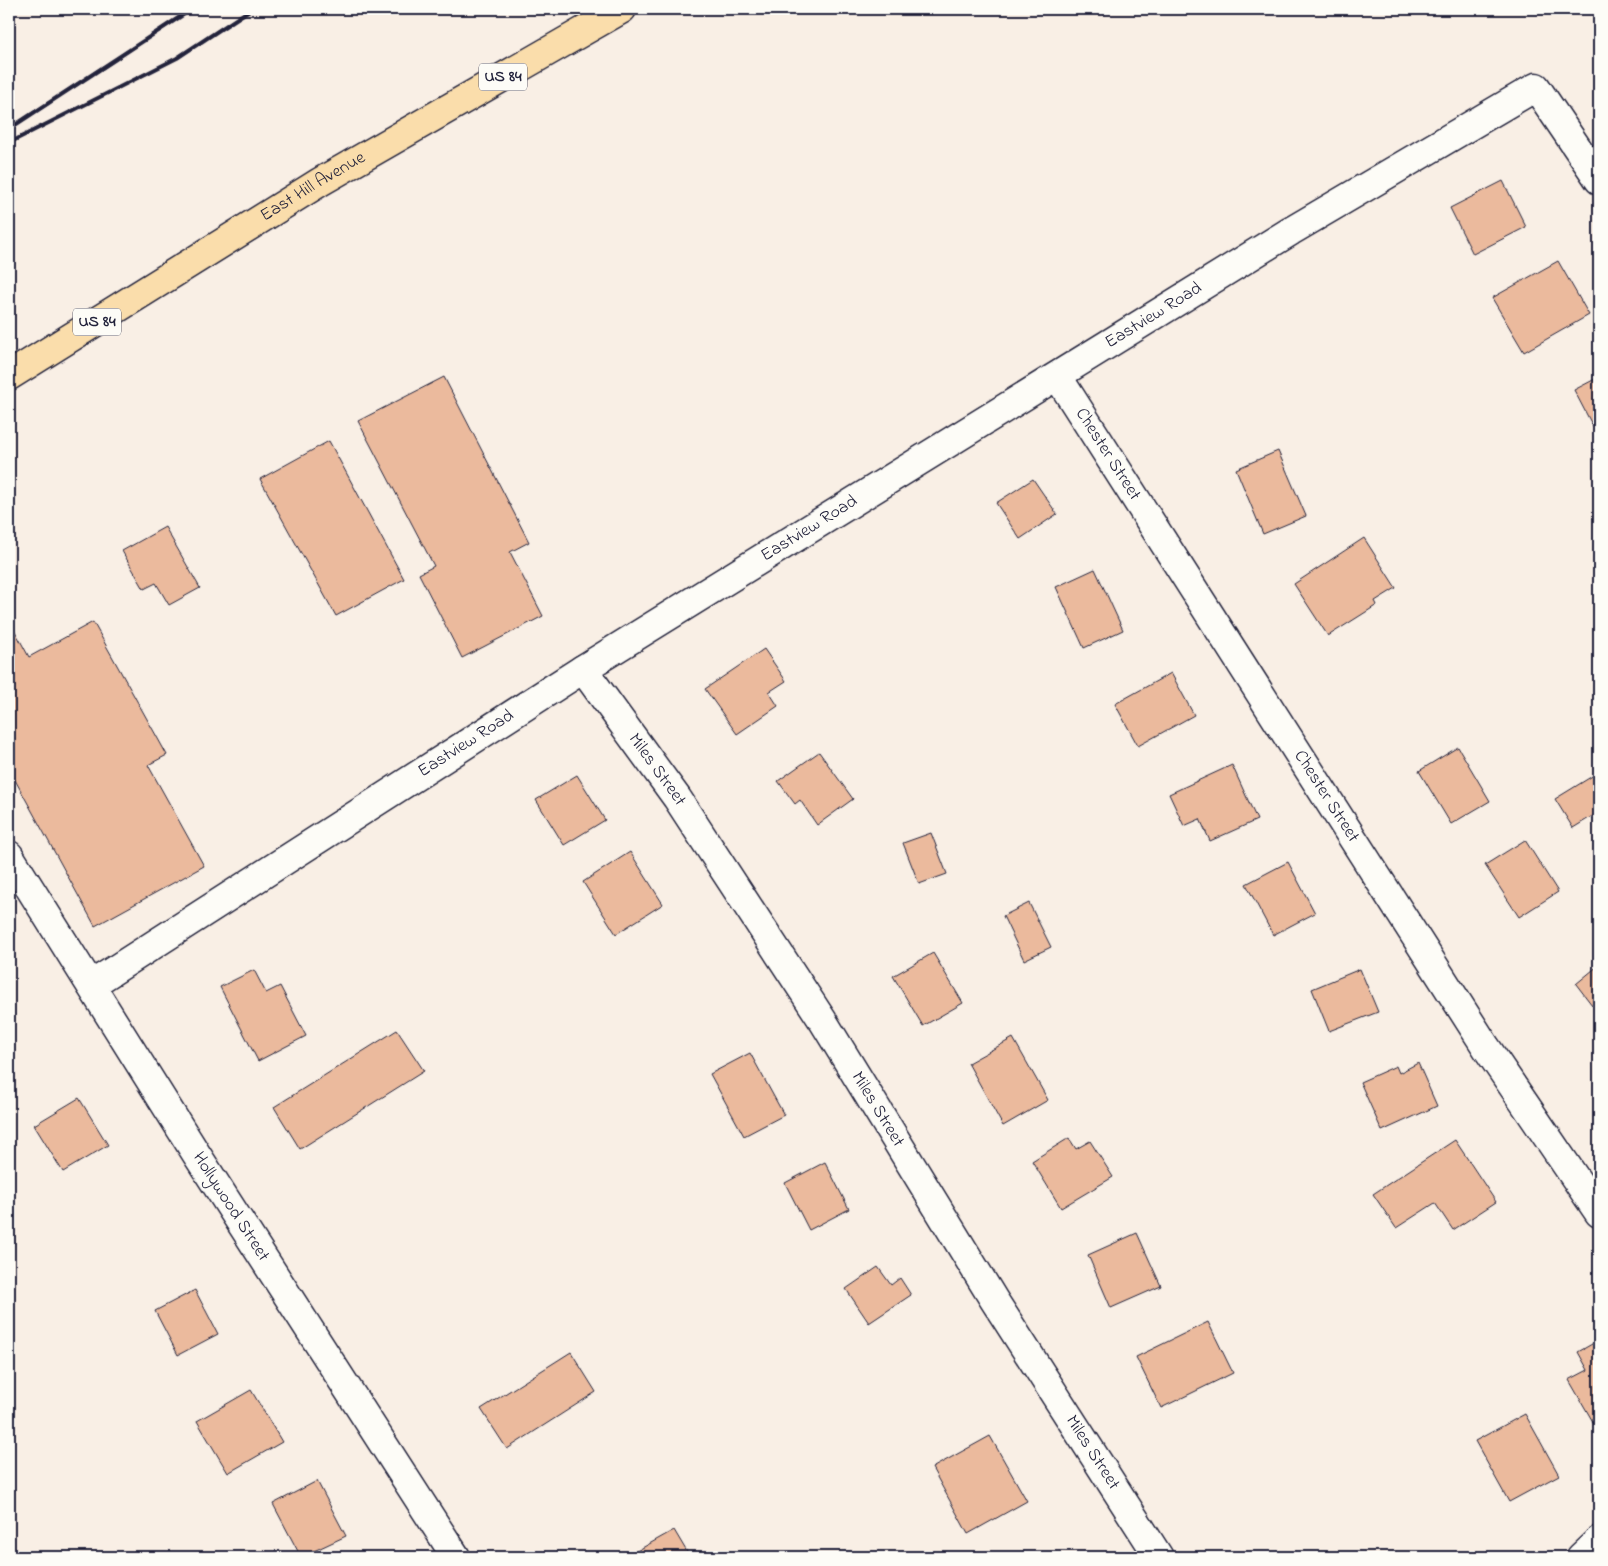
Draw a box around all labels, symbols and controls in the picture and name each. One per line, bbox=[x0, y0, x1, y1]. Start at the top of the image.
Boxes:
road number: US 84 bbox=[479, 64, 527, 90]
street label: East Hill Avenue bbox=[256, 145, 371, 229]
street label: Eastview Road bbox=[1100, 276, 1207, 356]
road number: US 84 bbox=[73, 308, 121, 336]
street label: Chester Street bbox=[1068, 403, 1147, 506]
street label: Eastview Road bbox=[756, 489, 863, 569]
street label: Eastview Road bbox=[413, 703, 519, 785]
street label: Miles Street bbox=[621, 728, 692, 811]
street label: Chester Street bbox=[1287, 745, 1365, 848]
street label: Miles Street bbox=[844, 1067, 910, 1152]
street label: Hollywood Street bbox=[186, 1147, 276, 1267]
street label: Miles Street bbox=[1058, 1410, 1126, 1495]

